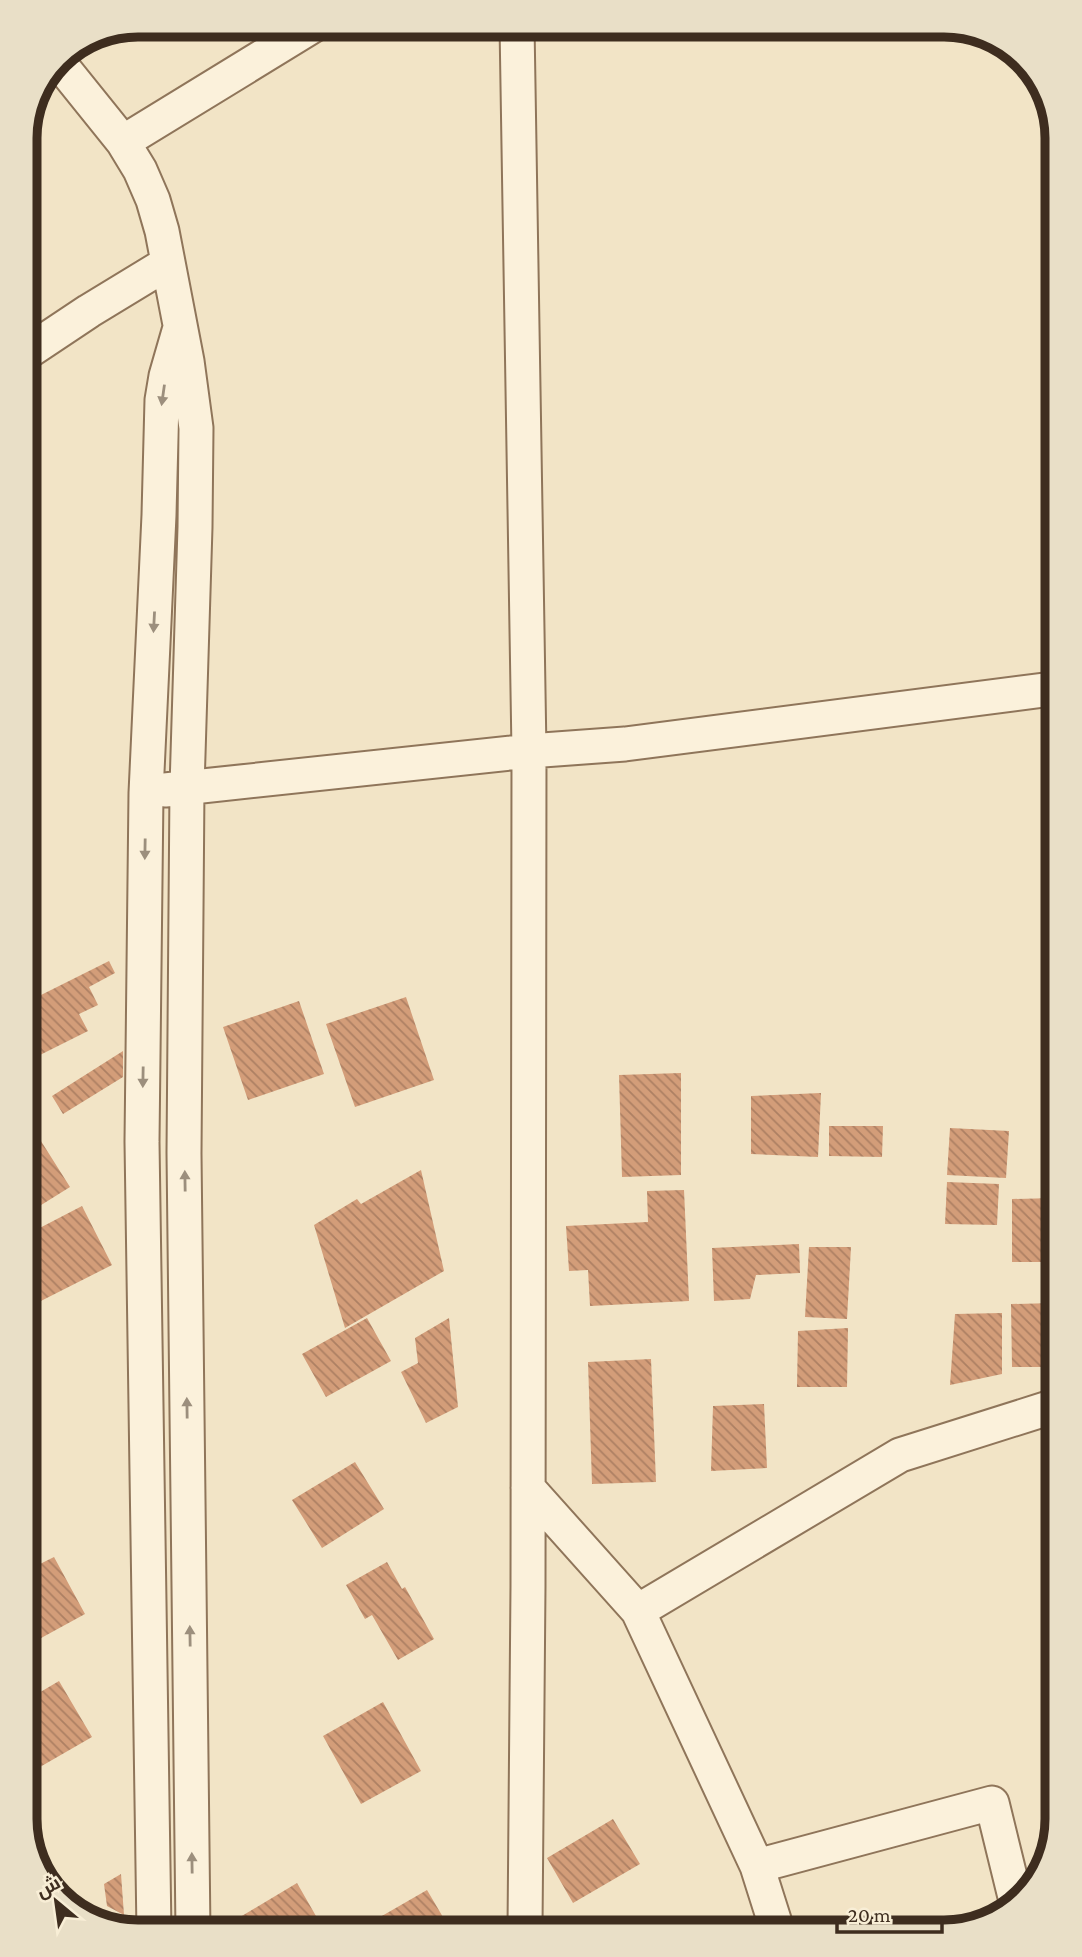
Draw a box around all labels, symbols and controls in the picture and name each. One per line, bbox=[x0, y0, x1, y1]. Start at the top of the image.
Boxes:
one-way arrow bbox=[157, 384, 168, 406]
one-way arrow bbox=[148, 611, 159, 633]
one-way arrow bbox=[139, 839, 151, 861]
one-way arrow bbox=[137, 1066, 149, 1088]
one-way arrow bbox=[179, 1170, 191, 1192]
one-way arrow bbox=[181, 1397, 193, 1419]
one-way arrow bbox=[184, 1625, 196, 1647]
one-way arrow bbox=[186, 1852, 198, 1874]
north arrow bbox=[21, 1866, 91, 1936]
text: ش bbox=[32, 1871, 64, 1903]
scale bar bbox=[837, 1890, 942, 1934]
text: 20 m bbox=[848, 1903, 891, 1927]

